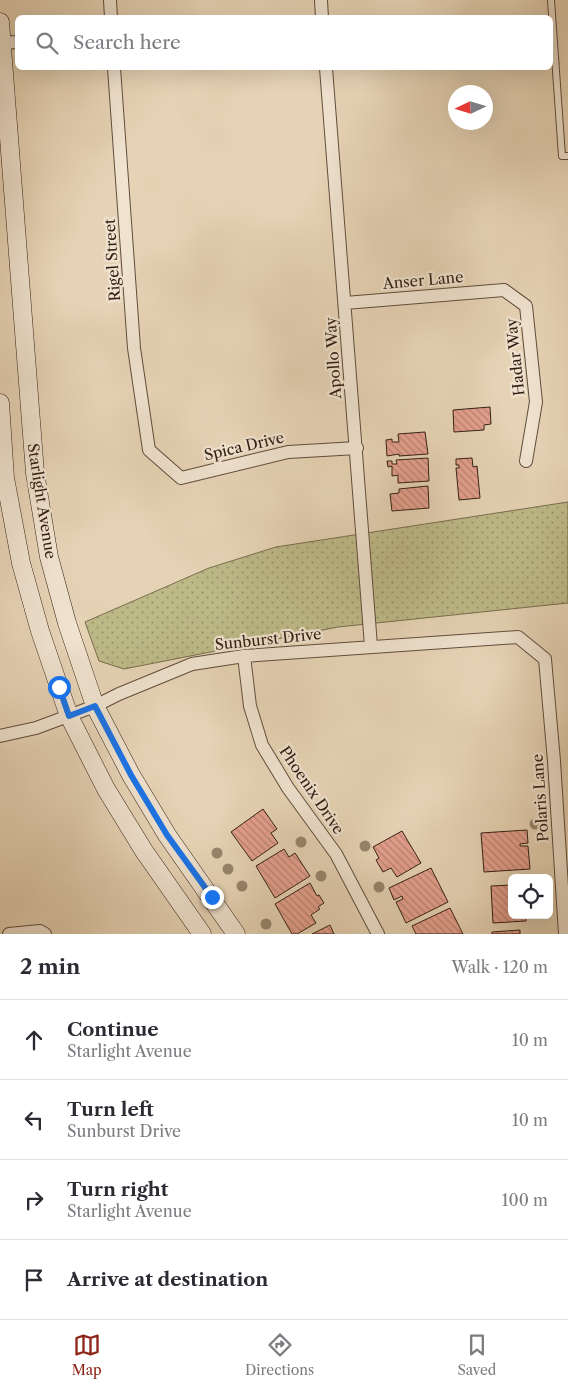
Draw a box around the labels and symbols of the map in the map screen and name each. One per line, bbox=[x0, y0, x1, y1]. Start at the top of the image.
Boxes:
north arrow bbox=[448, 85, 493, 130]
street label: Rigel Street bbox=[100, 217, 124, 302]
street label: Anser Lane bbox=[381, 267, 464, 293]
street label: Apollo Way bbox=[321, 316, 345, 401]
street label: Hadar Way bbox=[501, 317, 529, 397]
street label: Spica Drive bbox=[202, 428, 286, 464]
street label: Starlight Avenue bbox=[23, 442, 61, 560]
street label: Sunburst Drive bbox=[214, 624, 322, 654]
route start bbox=[48, 676, 71, 699]
street label: Phoenix Drive bbox=[276, 742, 348, 838]
street label: Polaris Lane bbox=[527, 753, 553, 843]
route end bbox=[201, 886, 224, 909]

